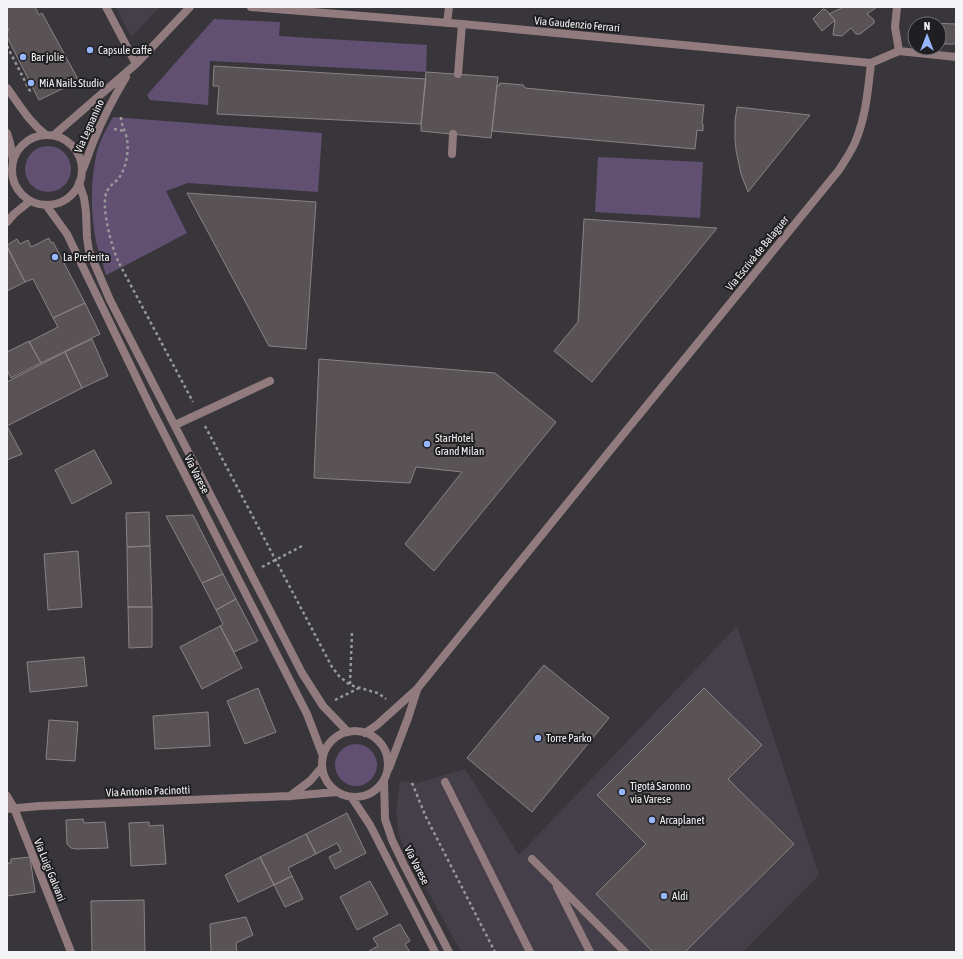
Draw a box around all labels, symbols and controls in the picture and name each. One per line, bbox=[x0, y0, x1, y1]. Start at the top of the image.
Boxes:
street label: Via Gaudenzio Ferrari bbox=[534, 14, 620, 34]
north arrow bbox=[907, 16, 947, 56]
text: N bbox=[924, 20, 930, 32]
place label: Capsule caffe bbox=[98, 44, 152, 56]
marker: Capsule caffe bbox=[85, 45, 95, 55]
place label: Bar jolie bbox=[31, 51, 64, 63]
marker: Bar jolie bbox=[18, 52, 28, 62]
place label: MiA Nails Studio bbox=[39, 77, 104, 89]
marker: MiA Nails Studio bbox=[26, 78, 36, 88]
street label: Via Legnanino bbox=[72, 97, 106, 155]
street label: Via Escrivà de Balaguer bbox=[723, 213, 791, 293]
place label: La Preferita bbox=[63, 251, 110, 263]
marker: La Preferita bbox=[50, 252, 60, 262]
place label: StarHotel Grand Milan bbox=[435, 432, 484, 457]
marker: StarHotel Grand Milan bbox=[422, 439, 432, 449]
street label: Via Varese bbox=[182, 453, 212, 495]
place label: Torre Parko bbox=[546, 732, 592, 744]
marker: Torre Parko bbox=[533, 733, 543, 743]
place label: Tigotà Saronno via Varese bbox=[630, 780, 691, 805]
street label: Via Antonio Pacinotti bbox=[106, 784, 190, 798]
marker: Tigotà Saronno via Varese bbox=[617, 787, 627, 797]
place label: Arcaplanet bbox=[660, 814, 705, 826]
marker: Arcaplanet bbox=[647, 815, 657, 825]
street label: Via Luigi Galvani bbox=[32, 837, 68, 903]
street label: Via Varese bbox=[402, 844, 432, 886]
place label: Aldi bbox=[672, 890, 688, 902]
marker: Aldi bbox=[659, 891, 669, 901]

